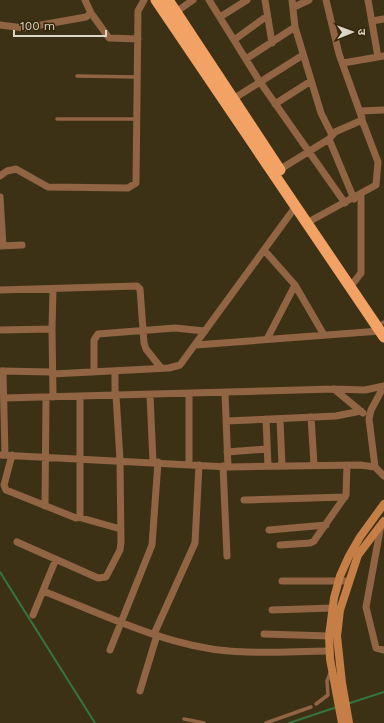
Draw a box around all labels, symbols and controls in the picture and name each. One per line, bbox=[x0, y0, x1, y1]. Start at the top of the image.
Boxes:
scale bar bbox=[14, 12, 106, 38]
north arrow bbox=[332, 12, 372, 52]
text: 100 m bbox=[20, 19, 55, 33]
text: उ bbox=[355, 29, 368, 36]

